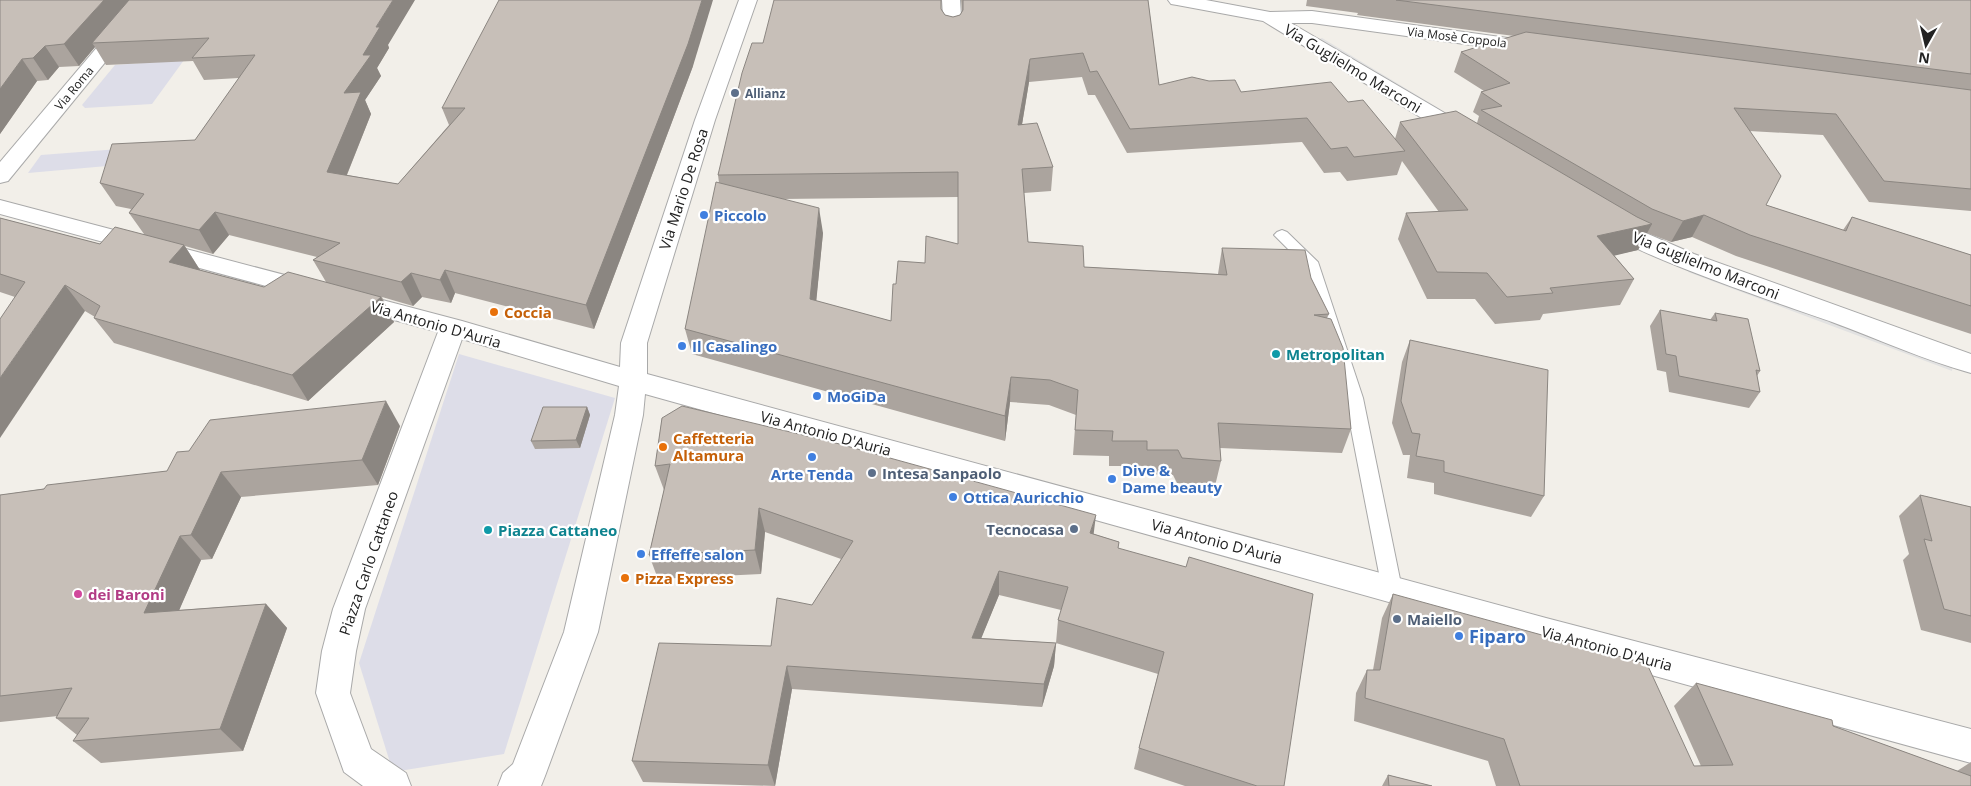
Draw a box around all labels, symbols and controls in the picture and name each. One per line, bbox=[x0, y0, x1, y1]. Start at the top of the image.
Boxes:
street label: Via Guglielmo Marconi bbox=[1281, 19, 1425, 117]
north arrow bbox=[1901, 20, 1951, 70]
street label: Via Mosè Coppola bbox=[1406, 22, 1508, 52]
text: N bbox=[1917, 48, 1931, 69]
street label: Via Roma bbox=[51, 62, 97, 114]
place label: Allianz bbox=[745, 85, 785, 102]
marker: Allianz bbox=[729, 87, 741, 99]
street label: Via Mario De Rosa bbox=[654, 126, 712, 252]
place label: Piccolo bbox=[714, 205, 767, 225]
marker: Piccolo bbox=[698, 209, 710, 221]
street label: Via Guglielmo Marconi bbox=[1629, 226, 1783, 304]
street label: Via Antonio D'Auria bbox=[368, 296, 504, 352]
place label: Coccia bbox=[504, 302, 552, 322]
marker: Coccia bbox=[488, 306, 500, 318]
place label: Il Casalingo bbox=[692, 336, 777, 356]
marker: Il Casalingo bbox=[676, 340, 688, 352]
place label: Metropolitan bbox=[1286, 344, 1385, 364]
marker: Metropolitan bbox=[1270, 348, 1282, 360]
place label: MoGiDa bbox=[827, 386, 886, 406]
marker: MoGiDa bbox=[811, 390, 823, 402]
street label: Via Antonio D'Auria bbox=[758, 406, 894, 460]
place label: Caffetteria Altamura bbox=[673, 428, 754, 465]
marker: Caffetteria Altamura bbox=[657, 441, 669, 453]
marker: Arte Tenda bbox=[806, 451, 818, 463]
place label: Dive & Dame beauty bbox=[1122, 460, 1222, 497]
place label: Intesa Sanpaolo bbox=[882, 463, 1002, 483]
place label: Arte Tenda bbox=[771, 464, 853, 484]
marker: Intesa Sanpaolo bbox=[866, 467, 878, 479]
marker: Dive & Dame beauty bbox=[1106, 473, 1118, 485]
place label: Ottica Auricchio bbox=[963, 487, 1084, 507]
street label: Piazza Carlo Cattaneo bbox=[334, 488, 402, 638]
marker: Ottica Auricchio bbox=[947, 491, 959, 503]
street label: Via Antonio D'Auria bbox=[1149, 514, 1285, 568]
place label: Tecnocasa bbox=[986, 519, 1064, 539]
place label: Piazza Cattaneo bbox=[498, 520, 617, 540]
marker: Tecnocasa bbox=[1068, 523, 1080, 535]
marker: Piazza Cattaneo bbox=[482, 524, 494, 536]
place label: Effeffe salon bbox=[651, 544, 744, 564]
marker: Effeffe salon bbox=[635, 548, 647, 560]
place label: Pizza Express bbox=[635, 568, 734, 588]
marker: Pizza Express bbox=[619, 572, 631, 584]
place label: dei Baroni bbox=[88, 584, 165, 604]
marker: dei Baroni bbox=[72, 588, 84, 600]
place label: Maiello bbox=[1407, 609, 1462, 629]
marker: Maiello bbox=[1391, 613, 1403, 625]
street label: Via Antonio D'Auria bbox=[1539, 621, 1675, 675]
place label: Fiparo bbox=[1469, 624, 1526, 648]
marker: Fiparo bbox=[1453, 630, 1465, 642]

